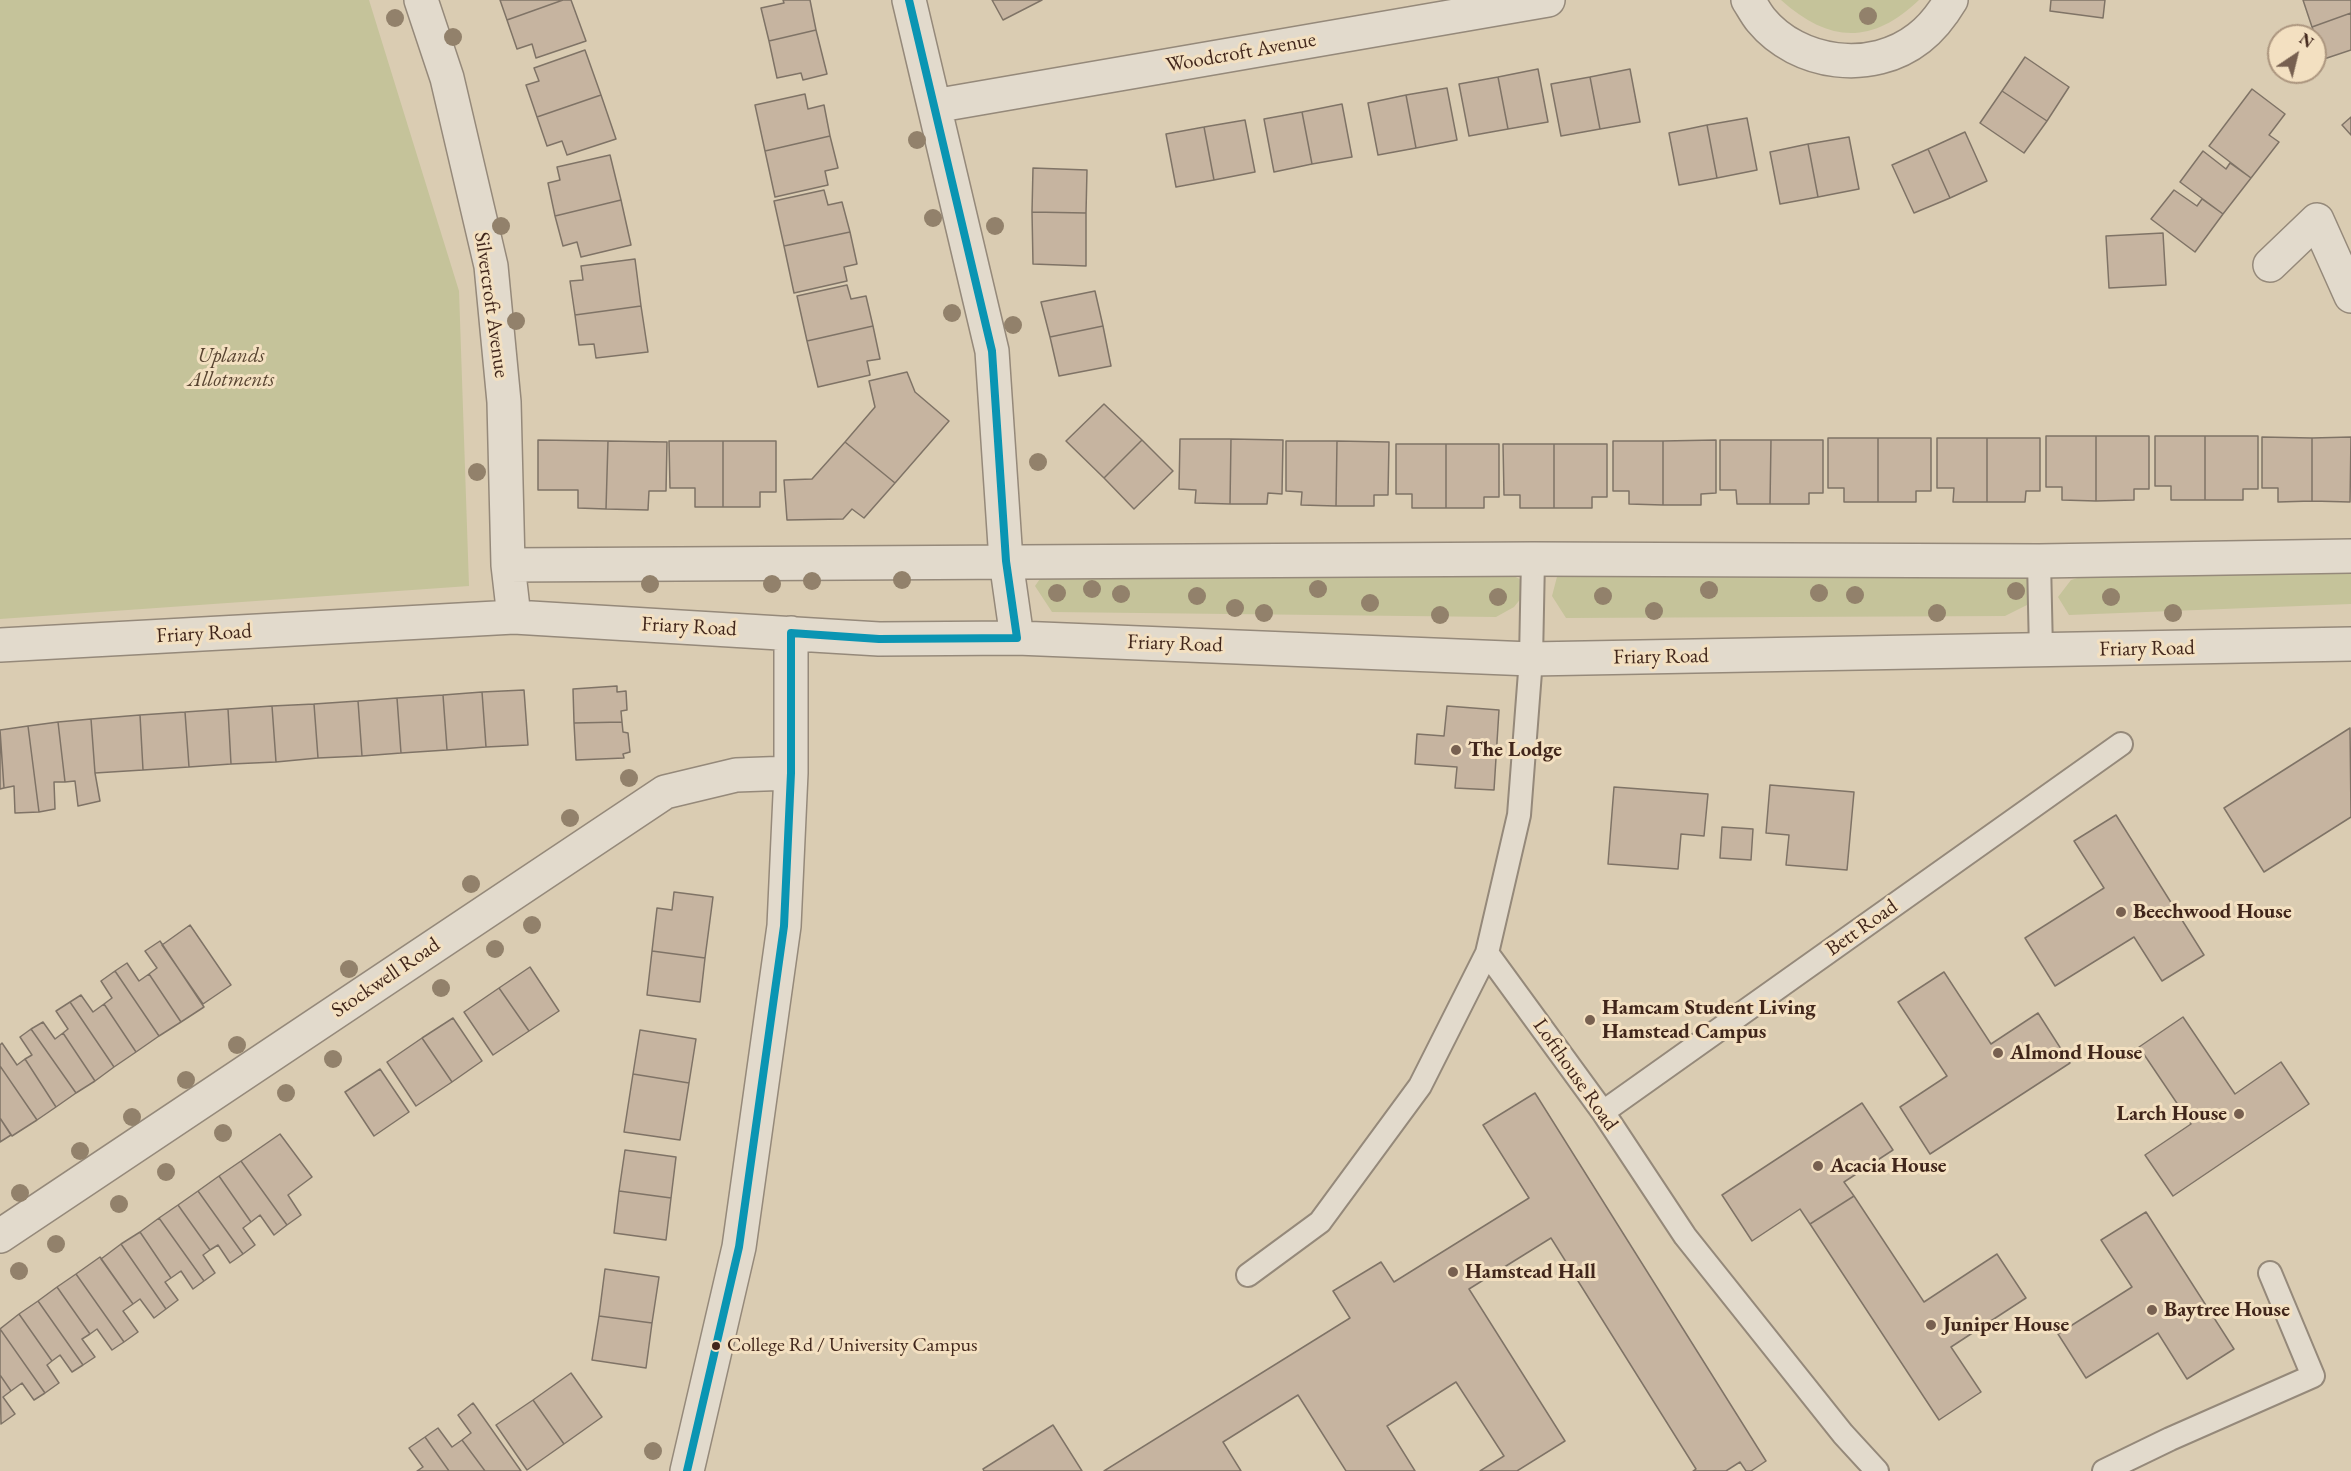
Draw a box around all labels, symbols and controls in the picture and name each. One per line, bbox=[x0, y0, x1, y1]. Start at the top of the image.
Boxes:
north arrow bbox=[2267, 24, 2327, 84]
street label: Woodcroft Avenue bbox=[1164, 27, 1318, 79]
text: N bbox=[2295, 28, 2318, 53]
street label: Silvercroft Avenue bbox=[468, 230, 514, 380]
park label: Uplands Allotments bbox=[188, 343, 274, 393]
street label: Friary Road bbox=[641, 612, 737, 642]
street label: Friary Road bbox=[156, 619, 252, 649]
street label: Friary Road bbox=[1127, 630, 1223, 658]
street label: Friary Road bbox=[2099, 636, 2195, 662]
street label: Friary Road bbox=[1613, 644, 1709, 670]
place label: The Lodge bbox=[1468, 737, 1562, 763]
marker: The Lodge bbox=[1449, 743, 1463, 757]
street label: Bett Road bbox=[1821, 894, 1903, 962]
place label: Beechwood House bbox=[2133, 899, 2292, 925]
marker: Beechwood House bbox=[2114, 905, 2128, 919]
street label: Stockwell Road bbox=[327, 932, 445, 1024]
place label: Hamcam Student Living Hamstead Campus bbox=[1602, 995, 1816, 1045]
marker: Hamcam Student Living Hamstead Campus bbox=[1583, 1013, 1597, 1027]
street label: Lofthouse Road bbox=[1527, 1014, 1623, 1136]
place label: Almond House bbox=[2010, 1040, 2142, 1066]
marker: Almond House bbox=[1991, 1046, 2005, 1060]
place label: Larch House bbox=[2117, 1101, 2227, 1127]
marker: Larch House bbox=[2232, 1107, 2246, 1121]
place label: Acacia House bbox=[1830, 1153, 1947, 1179]
marker: Acacia House bbox=[1811, 1159, 1825, 1173]
place label: Hamstead Hall bbox=[1465, 1259, 1596, 1285]
marker: Hamstead Hall bbox=[1446, 1265, 1460, 1279]
place label: Baytree House bbox=[2164, 1297, 2290, 1323]
marker: Baytree House bbox=[2145, 1303, 2159, 1317]
place label: Juniper House bbox=[1943, 1312, 2069, 1338]
marker: Juniper House bbox=[1924, 1318, 1938, 1332]
place label: College Rd / University Campus bbox=[727, 1334, 978, 1358]
marker: College Rd / University Campus bbox=[710, 1340, 722, 1352]

